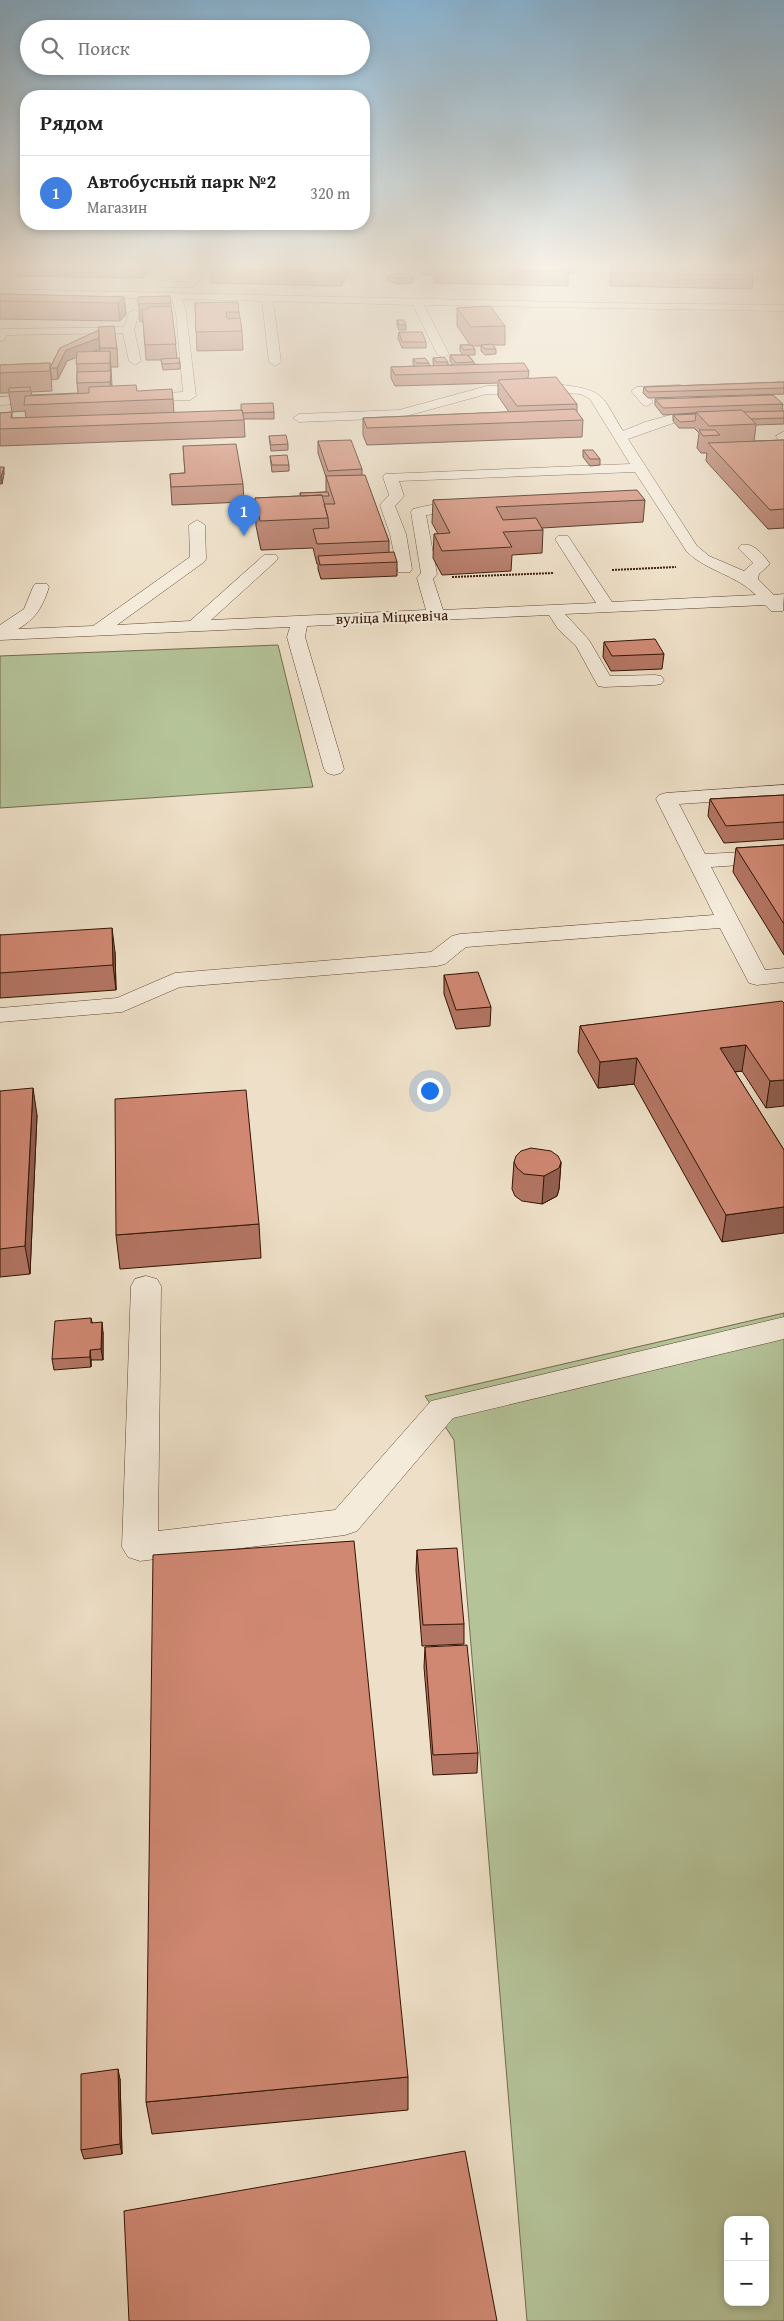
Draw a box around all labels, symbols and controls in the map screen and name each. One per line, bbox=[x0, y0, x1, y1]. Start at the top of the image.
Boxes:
search box bbox=[20, 20, 370, 75]
icon: search bbox=[38, 34, 66, 62]
text: Поиск bbox=[78, 34, 130, 62]
text: Рядом bbox=[40, 107, 103, 138]
text: Автобусный парк №2 bbox=[87, 167, 276, 195]
text: 1 bbox=[52, 181, 60, 205]
text: 320 m bbox=[310, 181, 350, 205]
text: Магазин bbox=[87, 195, 147, 219]
pin: 1 bbox=[228, 495, 260, 536]
street label: вуліца Міцкевіча bbox=[335, 604, 449, 629]
your location bbox=[417, 1078, 443, 1104]
map controls bbox=[724, 2216, 769, 2306]
button: + bbox=[724, 2216, 769, 2261]
button: − bbox=[724, 2261, 769, 2306]

